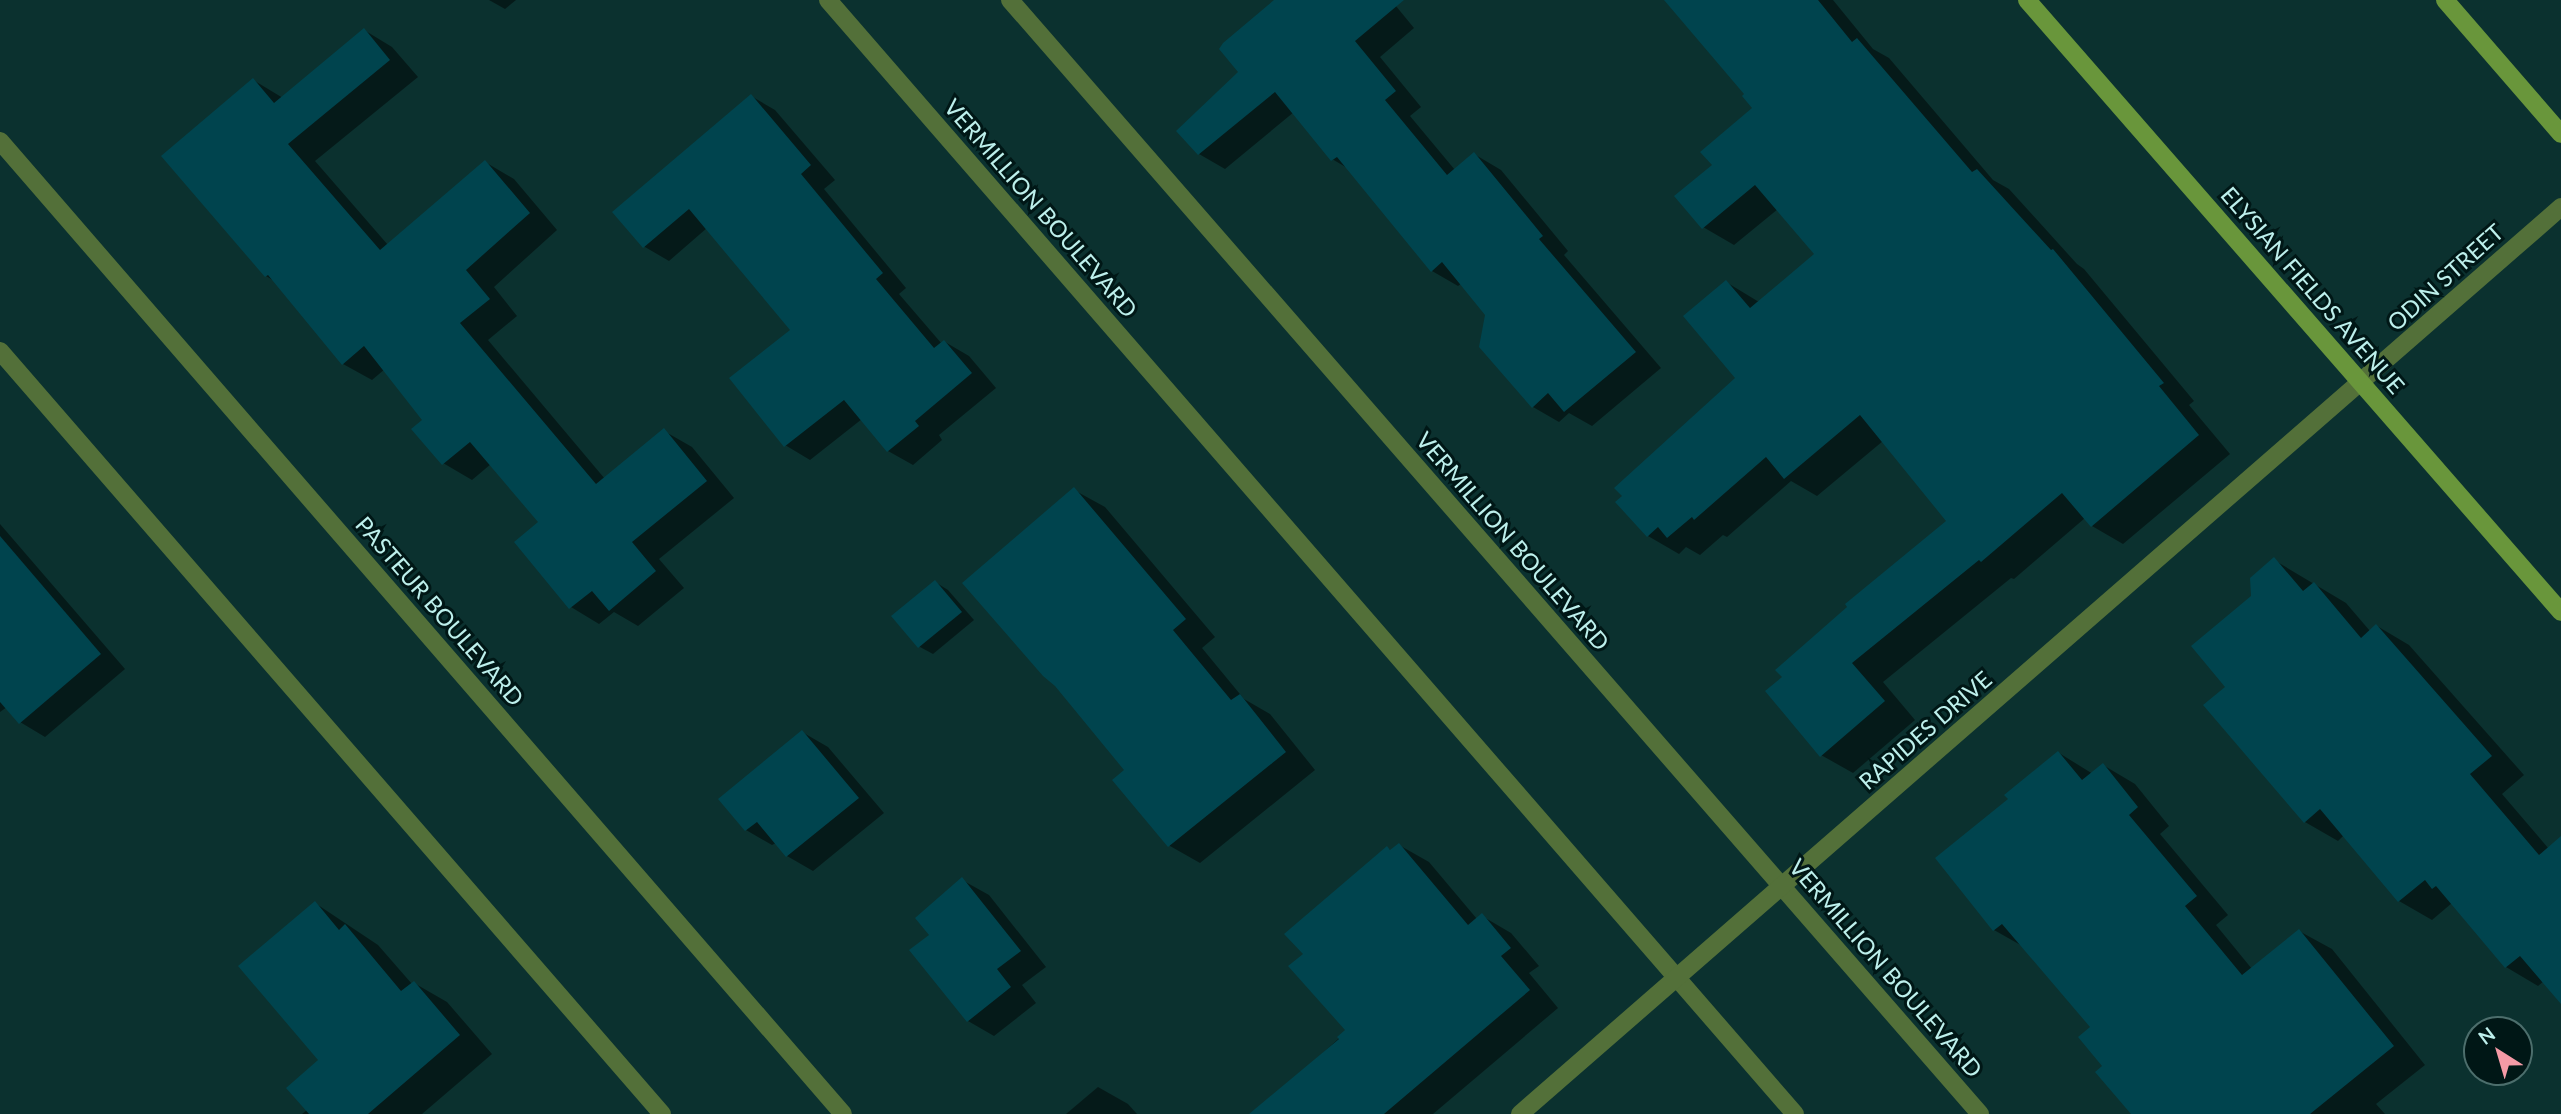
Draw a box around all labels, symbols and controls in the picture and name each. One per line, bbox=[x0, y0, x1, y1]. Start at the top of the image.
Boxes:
street label: VERMILLION BOULEVARD bbox=[939, 93, 1143, 323]
street label: ELYSIAN FIELDS AVENUE bbox=[2215, 181, 2411, 399]
street label: ODIN STREET bbox=[2381, 218, 2509, 336]
street label: VERMILLION BOULEVARD bbox=[1411, 426, 1615, 656]
street label: PASTEUR BOULEVARD bbox=[350, 511, 530, 711]
street label: RAPIDES DRIVE bbox=[1853, 665, 1997, 795]
street label: VERMILLION BOULEVARD bbox=[1784, 853, 1988, 1083]
north arrow bbox=[2463, 1016, 2533, 1086]
text: N bbox=[2473, 1022, 2499, 1049]

